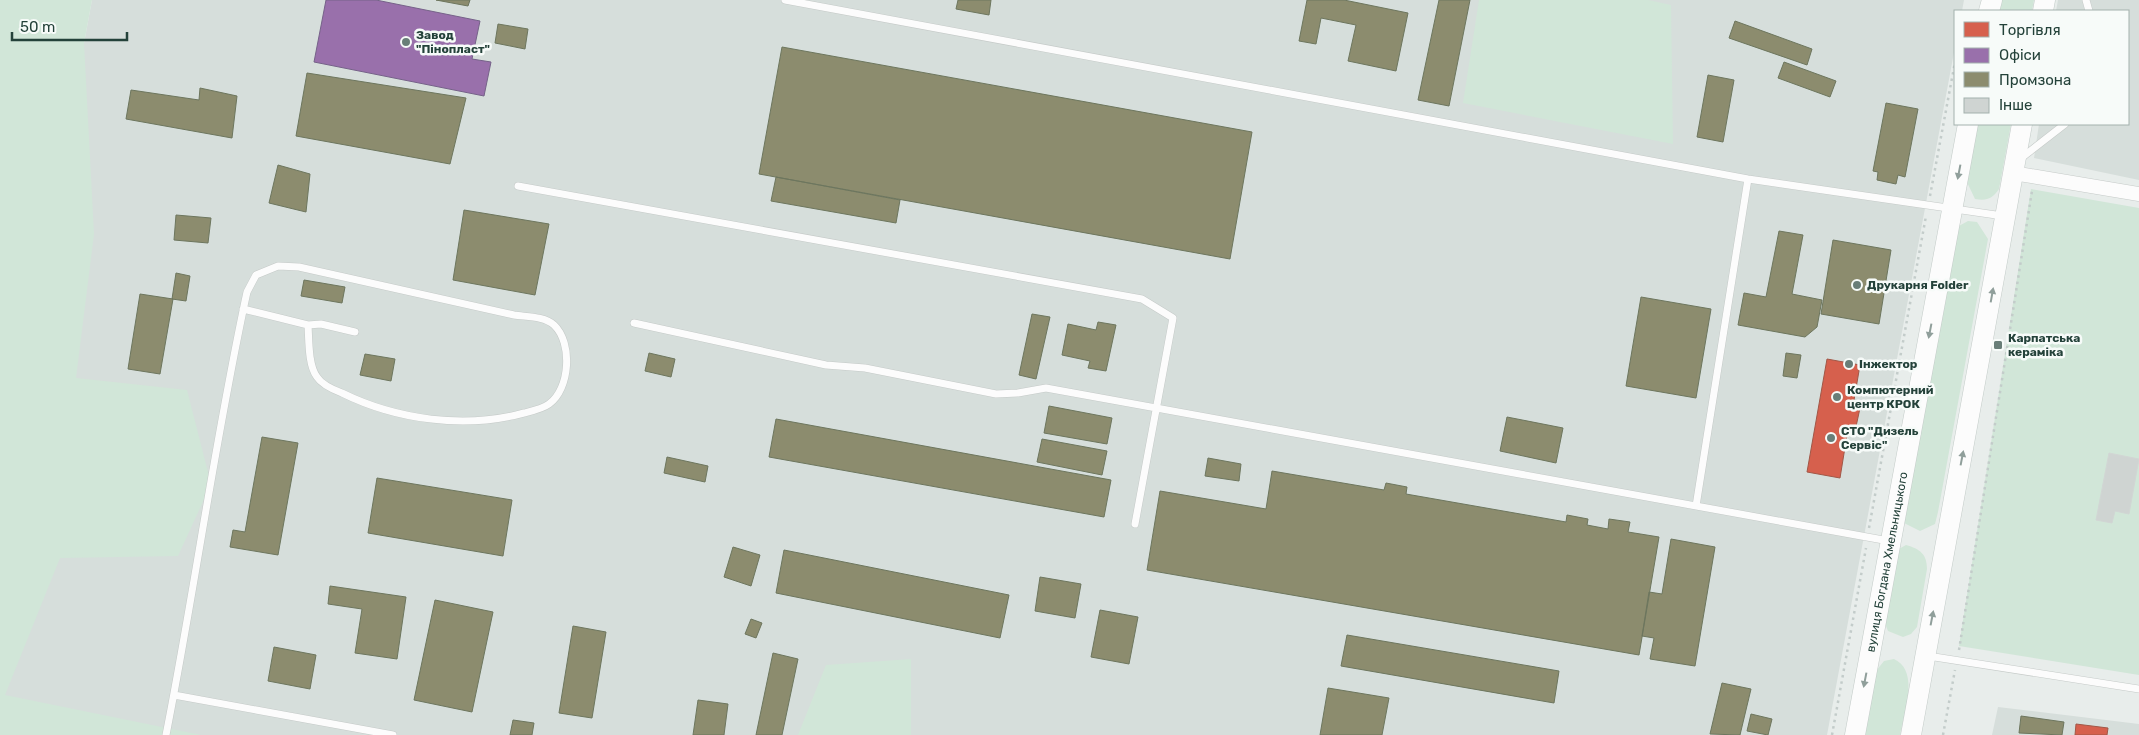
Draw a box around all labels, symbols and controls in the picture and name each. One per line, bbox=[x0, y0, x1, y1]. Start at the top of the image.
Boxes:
scale bar bbox=[12, 10, 128, 42]
legend bbox=[1954, 10, 2129, 125]
text: 50 m bbox=[20, 18, 55, 36]
text: Торгівля bbox=[1999, 21, 2061, 39]
place label: Завод "Пінопласт" bbox=[416, 28, 490, 56]
marker: Завод "Пінопласт" bbox=[400, 36, 412, 48]
text: Офіси bbox=[1999, 46, 2041, 64]
text: Промзона bbox=[1999, 71, 2071, 89]
text: Інше bbox=[1999, 96, 2032, 114]
one-way arrow bbox=[1955, 164, 1963, 180]
place label: Друкарня Folder bbox=[1867, 278, 1969, 292]
marker: Друкарня Folder bbox=[1851, 279, 1863, 291]
one-way arrow bbox=[1988, 287, 1996, 303]
one-way arrow bbox=[1925, 324, 1933, 340]
place label: Карпатська кераміка bbox=[2008, 331, 2080, 359]
marker: Карпатська кераміка bbox=[1992, 339, 2004, 351]
place label: Інжектор bbox=[1859, 357, 1918, 371]
marker: Інжектор bbox=[1843, 358, 1855, 370]
place label: Компютерний центр КРОК bbox=[1847, 383, 1934, 411]
marker: Компютерний центр КРОК bbox=[1831, 391, 1843, 403]
place label: СТО "Дизель Сервіс" bbox=[1841, 424, 1919, 452]
marker: СТО "Дизель Сервіс" bbox=[1825, 432, 1837, 444]
one-way arrow bbox=[1958, 451, 1966, 466]
street label: вулиця Богдана Хмельницького bbox=[1863, 471, 1911, 653]
one-way arrow bbox=[1929, 610, 1937, 626]
one-way arrow bbox=[1860, 673, 1868, 689]

